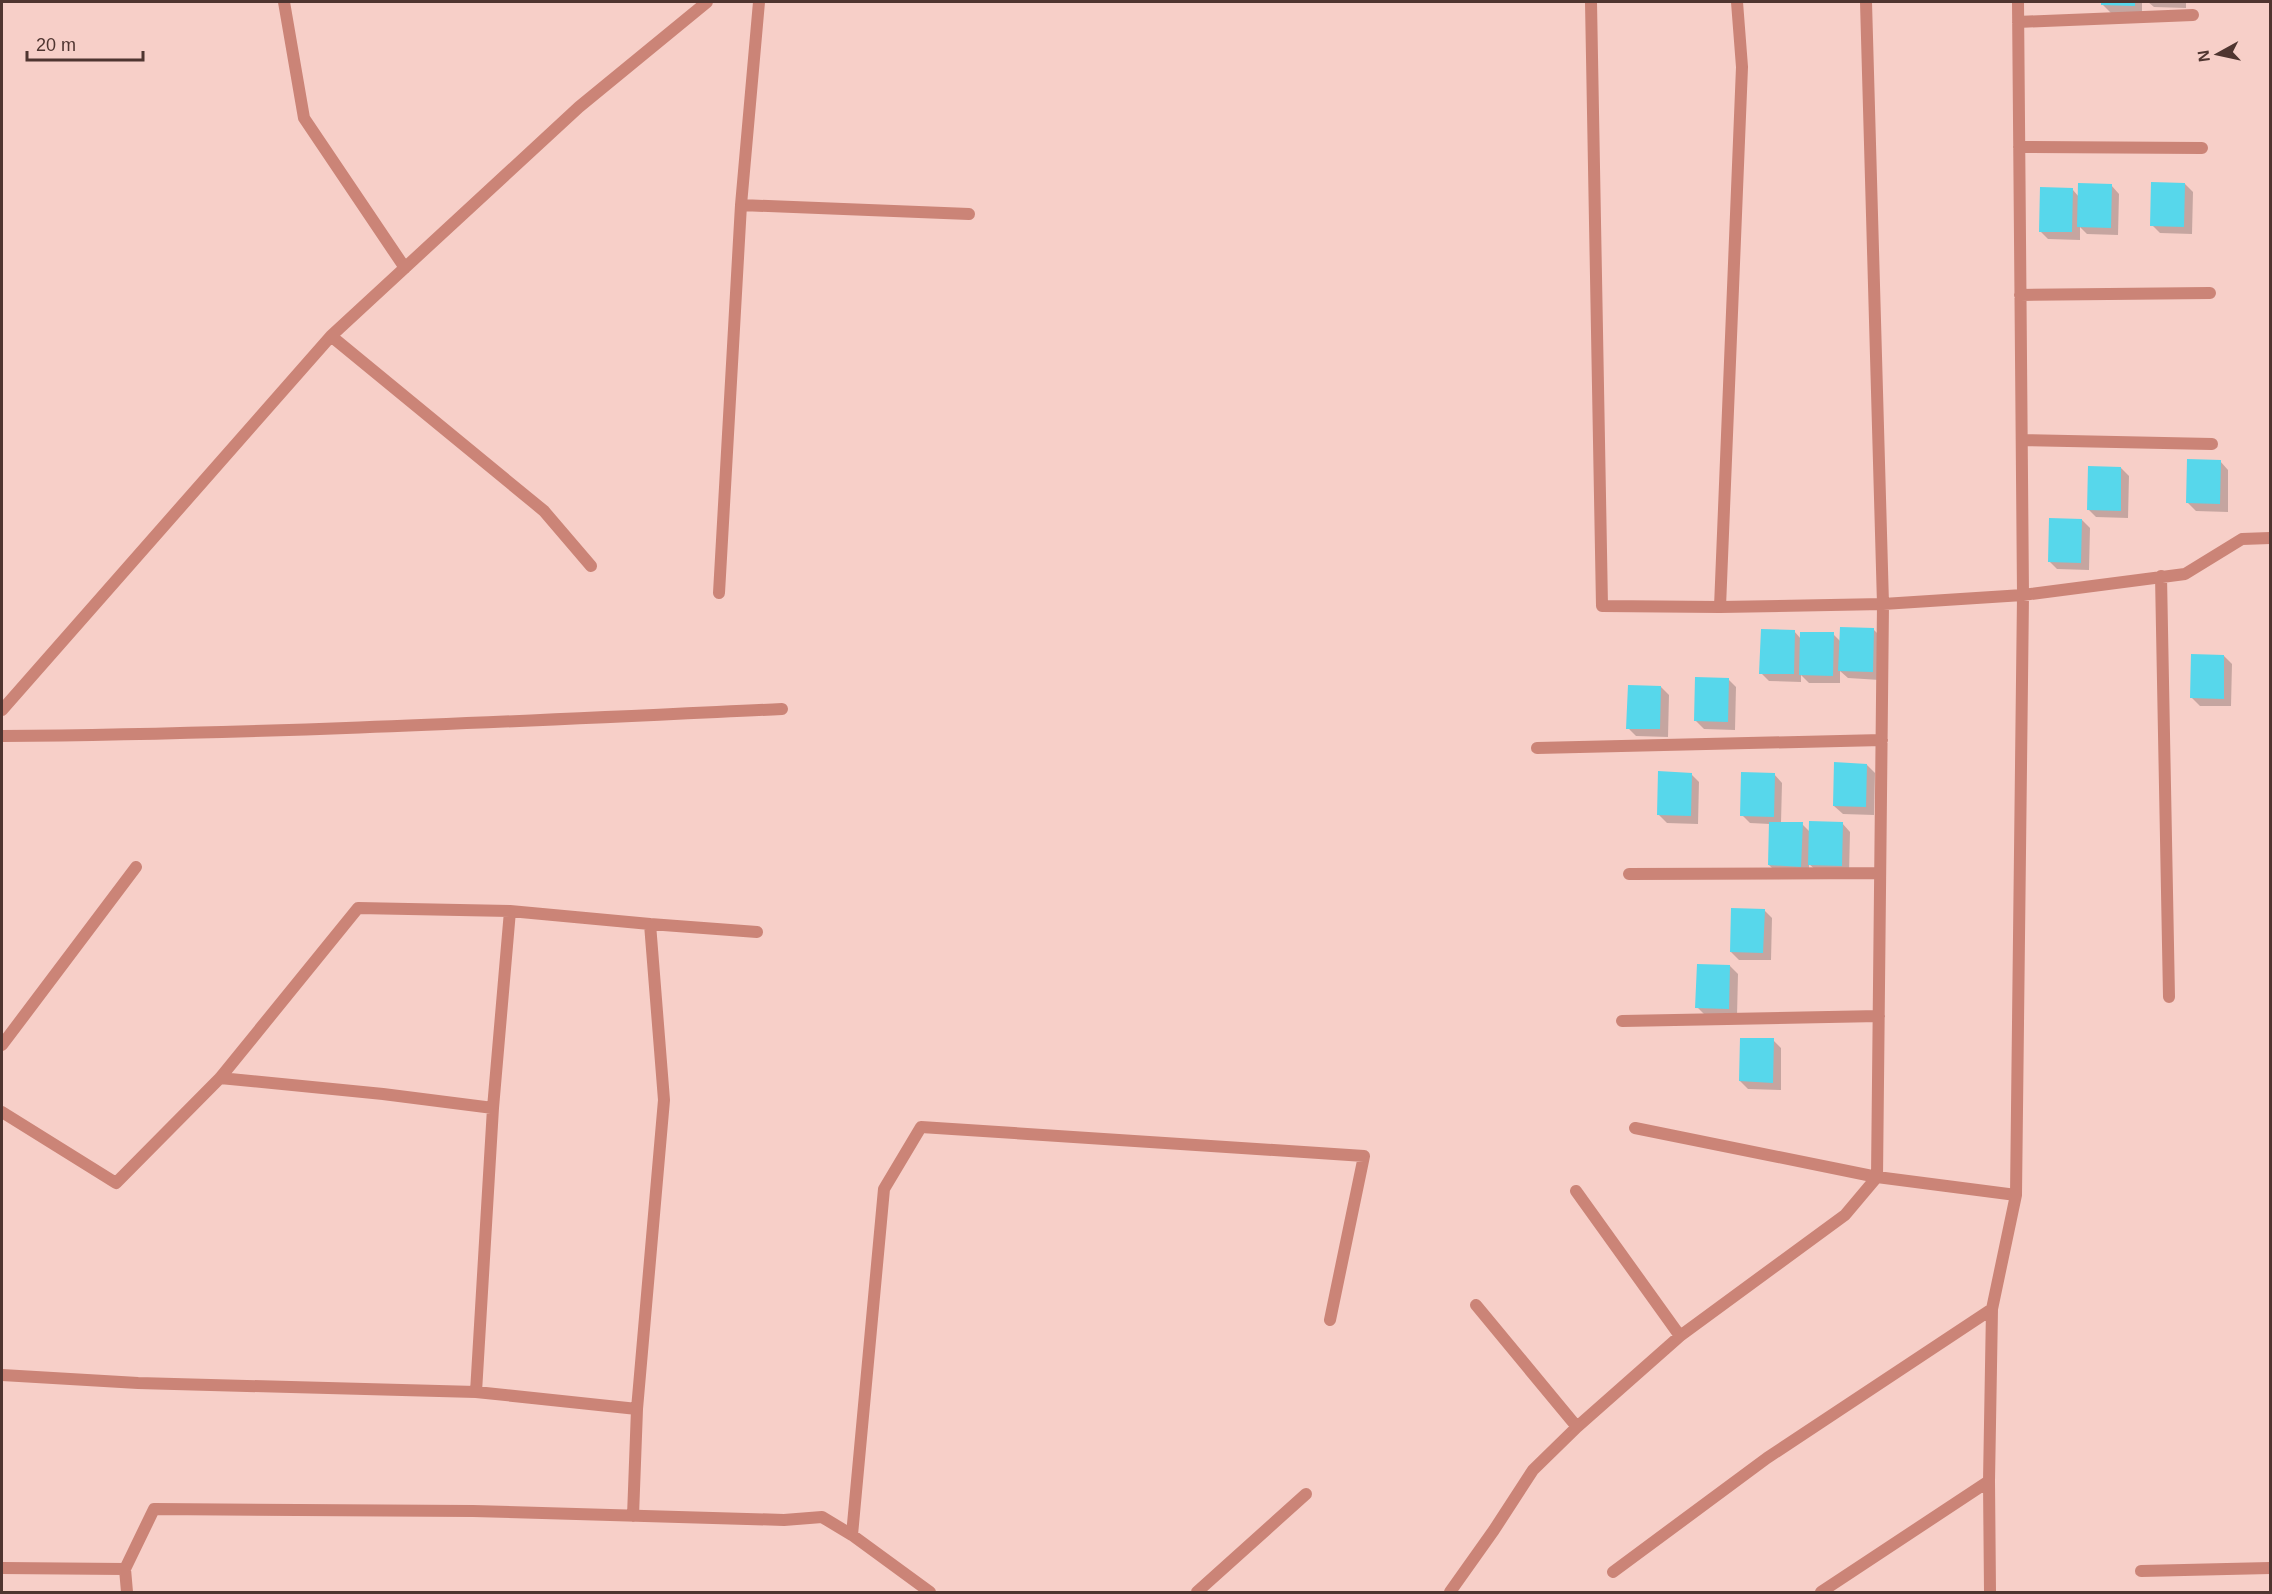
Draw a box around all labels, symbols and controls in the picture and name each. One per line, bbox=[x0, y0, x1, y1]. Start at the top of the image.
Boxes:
scale bar bbox=[27, 24, 142, 62]
north arrow bbox=[2188, 24, 2248, 84]
text: 20 m bbox=[36, 35, 76, 55]
text: N bbox=[2194, 49, 2213, 63]

